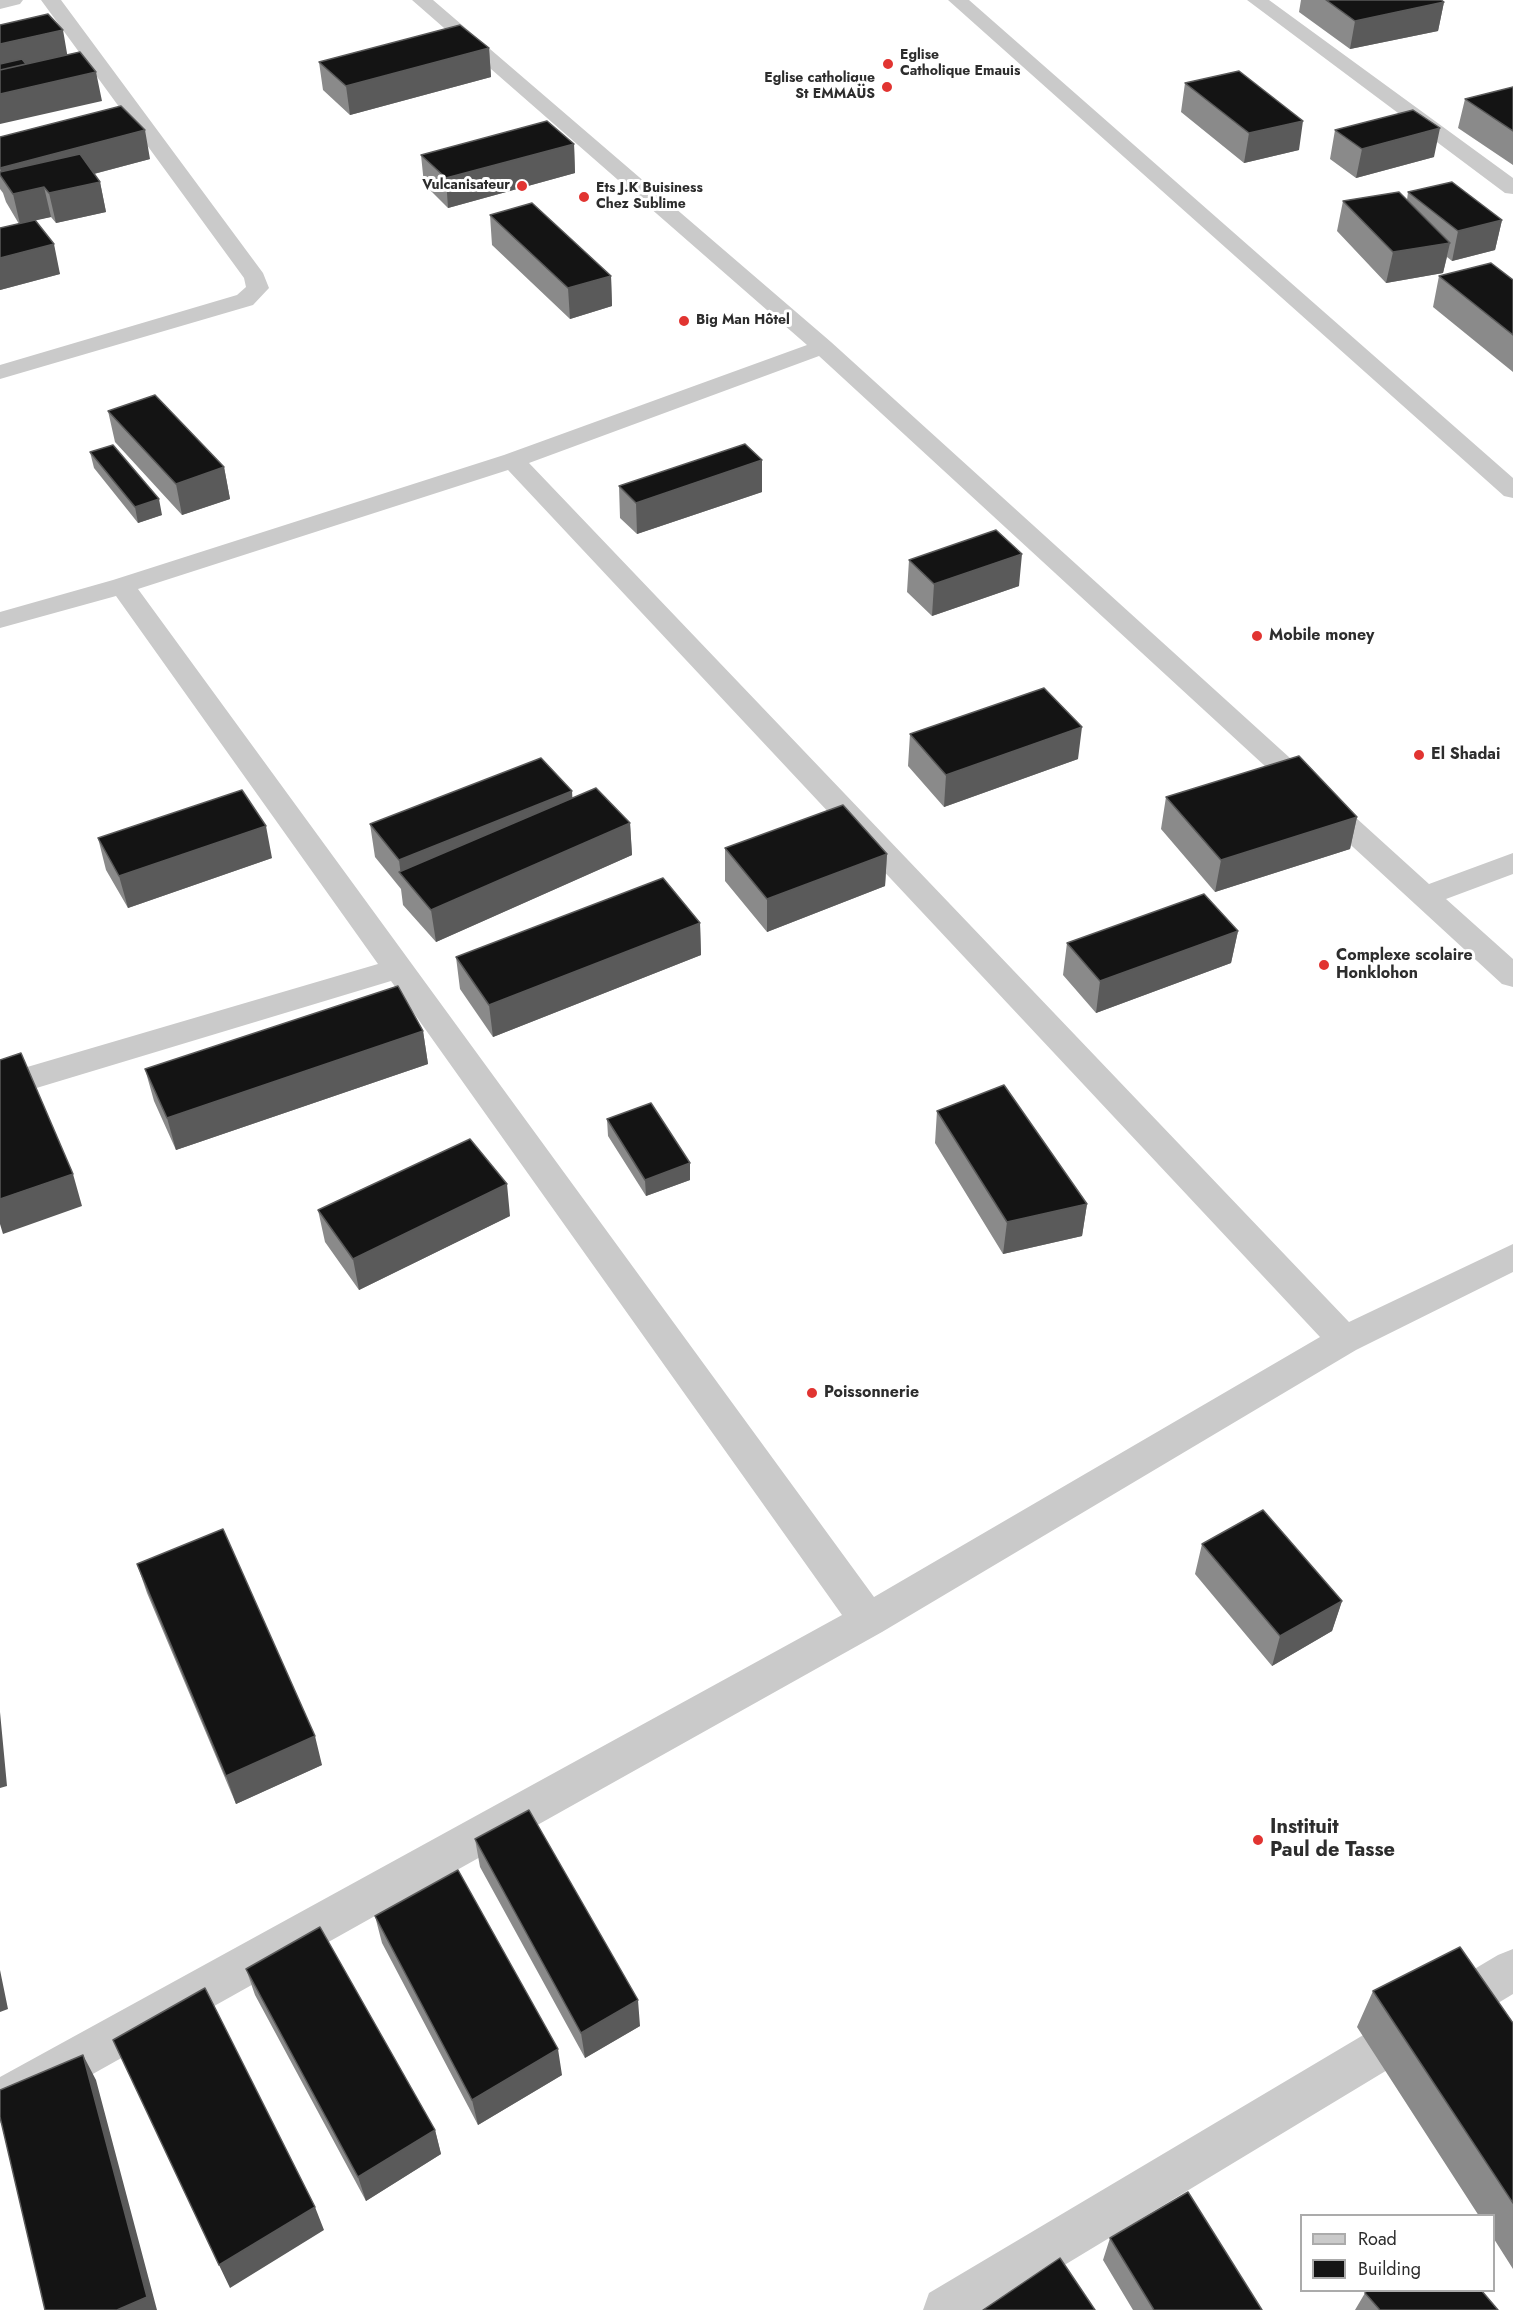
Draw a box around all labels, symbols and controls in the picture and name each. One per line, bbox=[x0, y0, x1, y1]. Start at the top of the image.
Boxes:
place label: Eglise Catholique Emauis bbox=[900, 48, 1020, 80]
marker: Eglise Catholique Emauis bbox=[881, 57, 895, 71]
place label: Eglise catholique St EMMAÜS bbox=[764, 71, 875, 104]
marker: Eglise catholique St EMMAÜS bbox=[880, 80, 894, 94]
place label: Vulcanisateur bbox=[422, 178, 510, 194]
marker: Vulcanisateur bbox=[515, 179, 529, 193]
place label: Ets J.K Buisiness Chez Sublime bbox=[596, 181, 703, 214]
marker: Ets J.K Buisiness Chez Sublime bbox=[577, 190, 591, 204]
place label: Big Man Hôtel bbox=[696, 313, 790, 329]
marker: Big Man Hôtel bbox=[677, 314, 691, 328]
place label: Mobile money bbox=[1269, 626, 1374, 646]
marker: Mobile money bbox=[1250, 629, 1264, 643]
place label: El Shadai bbox=[1431, 745, 1500, 765]
marker: El Shadai bbox=[1412, 748, 1426, 762]
place label: Complexe scolaire Honklohon bbox=[1336, 946, 1473, 984]
marker: Complexe scolaire Honklohon bbox=[1317, 958, 1331, 972]
place label: Poissonnerie bbox=[824, 1383, 919, 1403]
marker: Poissonnerie bbox=[805, 1386, 819, 1400]
place label: Instituit Paul de Tasse bbox=[1270, 1816, 1395, 1863]
marker: Instituit Paul de Tasse bbox=[1251, 1833, 1265, 1847]
legend bbox=[1300, 2214, 1495, 2292]
text: Road bbox=[1358, 2226, 1397, 2252]
text: Building bbox=[1358, 2256, 1421, 2282]

